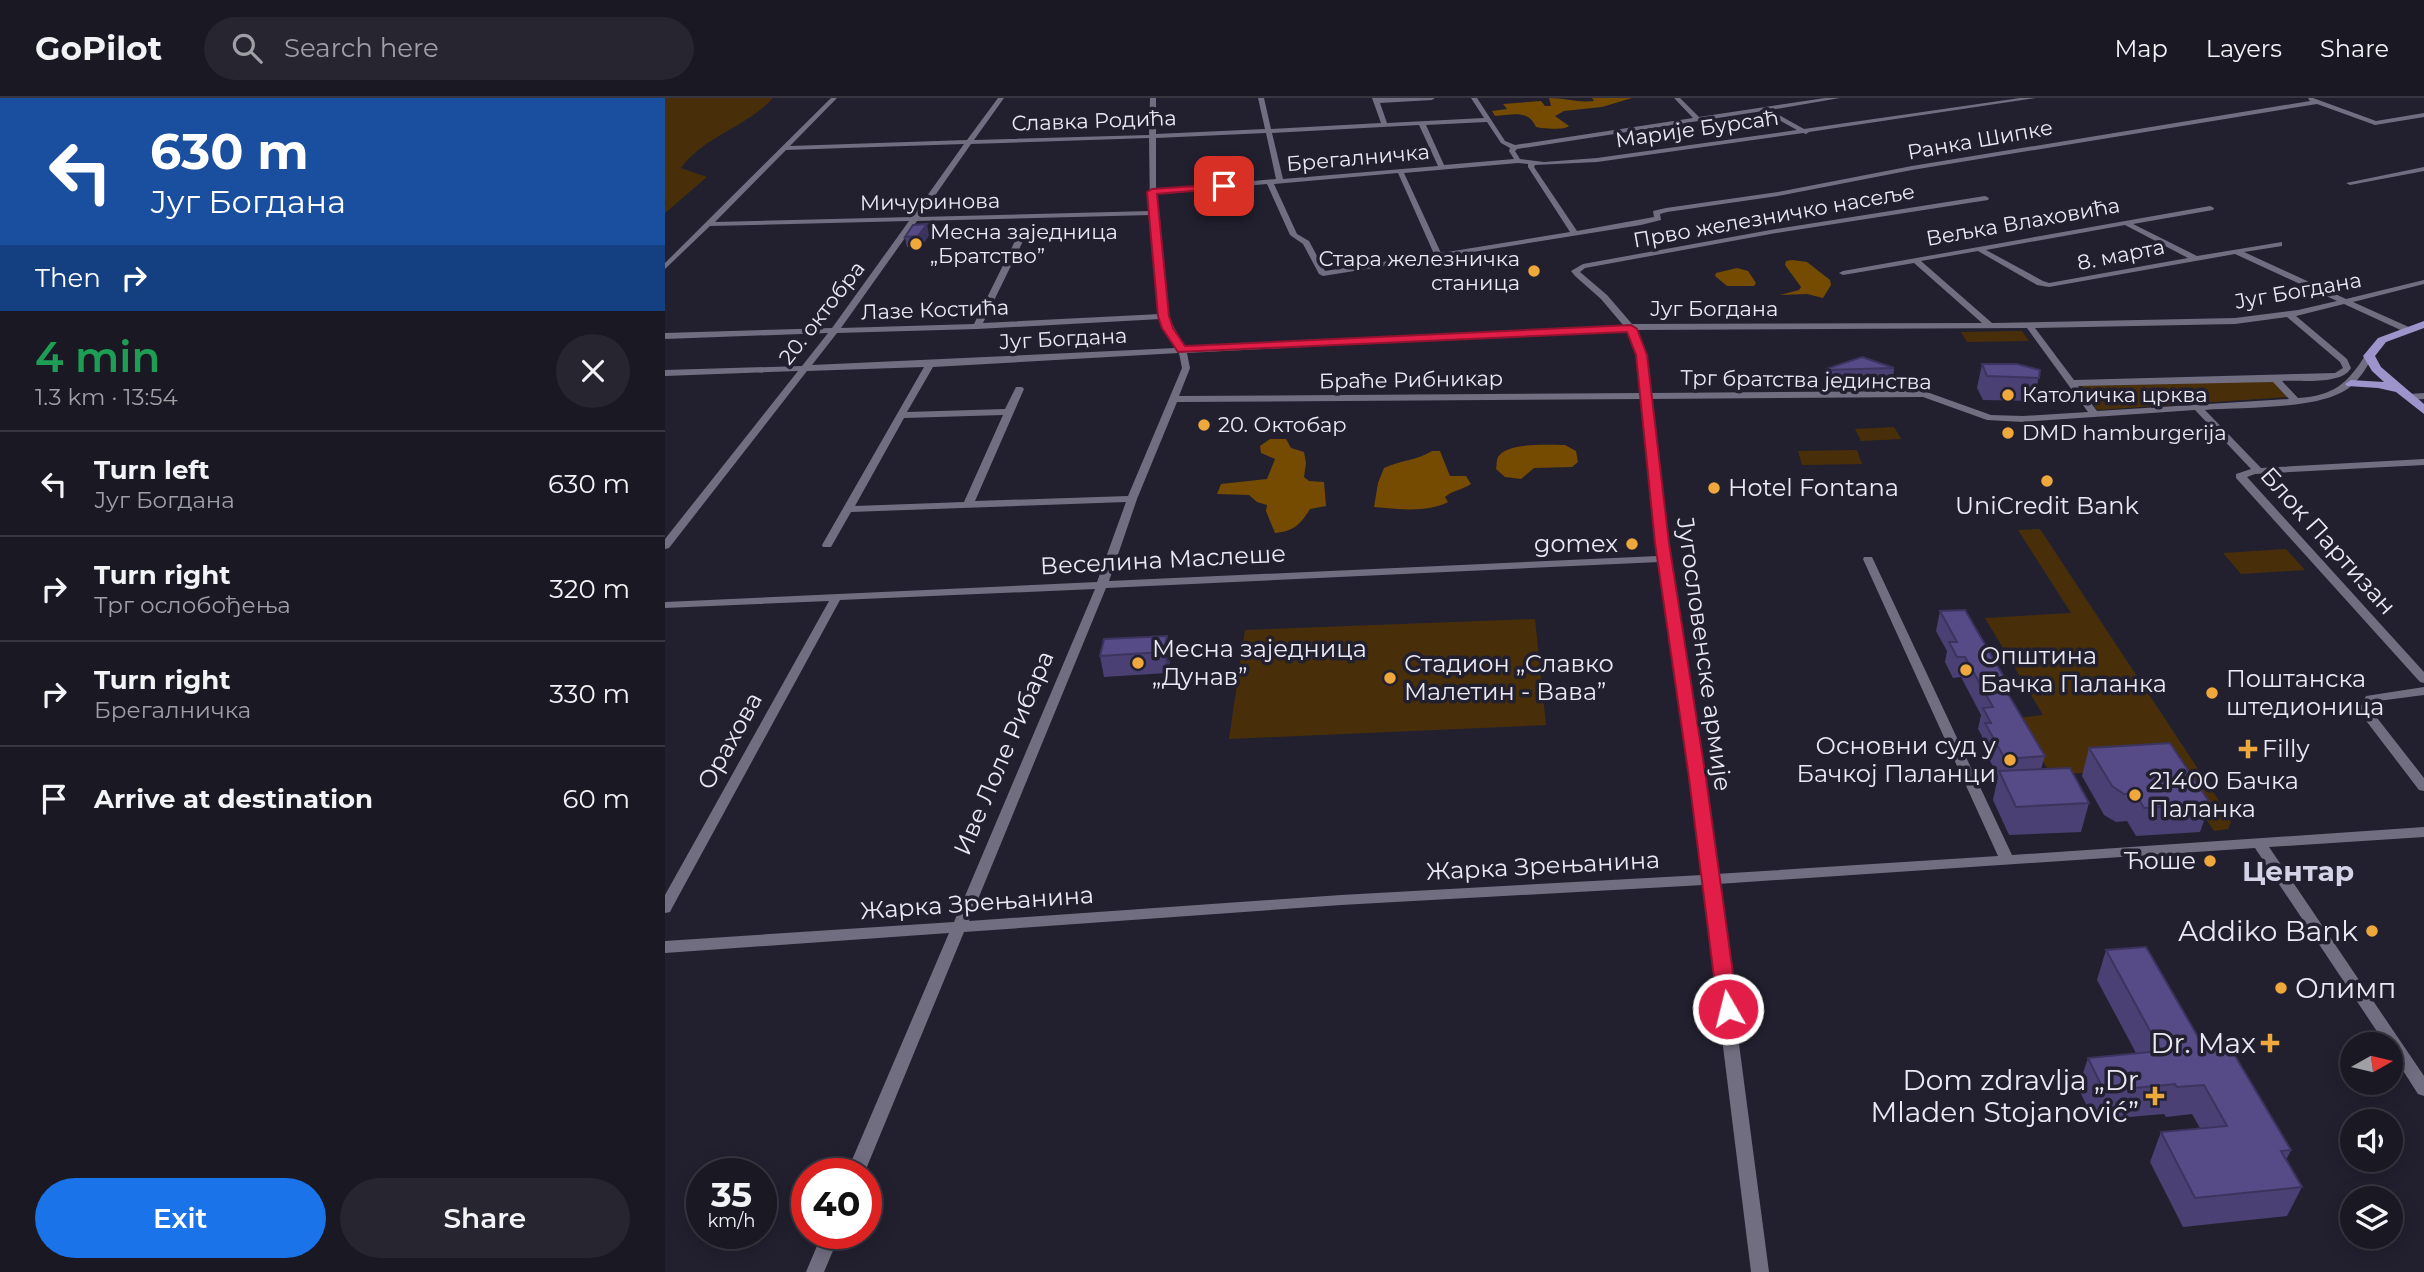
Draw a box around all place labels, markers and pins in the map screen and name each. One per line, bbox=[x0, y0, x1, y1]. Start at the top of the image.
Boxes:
pin bbox=[1194, 156, 1254, 216]
place label: Месна заједница „Братство” bbox=[930, 219, 1118, 268]
marker: Месна заједница „Братство” bbox=[908, 236, 924, 252]
place label: Стара железничка станица bbox=[1318, 246, 1520, 295]
marker: Стара железничка станица bbox=[1526, 263, 1542, 279]
place label: Католичка црква bbox=[2022, 382, 2207, 407]
marker: Католичка црква bbox=[2000, 387, 2016, 403]
place label: 20. Октобар bbox=[1218, 412, 1347, 437]
marker: 20. Октобар bbox=[1196, 417, 1212, 433]
place label: DMD hamburgerija bbox=[2022, 420, 2227, 445]
marker: DMD hamburgerija bbox=[2000, 425, 2016, 441]
place label: Hotel Fontana bbox=[1728, 473, 1899, 502]
marker: UniCredit Bank bbox=[2039, 473, 2055, 489]
marker: Hotel Fontana bbox=[1706, 480, 1722, 496]
place label: UniCredit Bank bbox=[1955, 491, 2140, 520]
place label: gomex bbox=[1534, 529, 1618, 558]
marker: gomex bbox=[1624, 536, 1640, 552]
place label: Месна заједница „Дунав” bbox=[1152, 634, 1367, 691]
place label: Општина Бачка Паланка bbox=[1980, 641, 2167, 698]
place label: Стадион „Славко Малетин - Вава” bbox=[1404, 649, 1614, 706]
marker: Месна заједница „Дунав” bbox=[1130, 655, 1146, 671]
marker: Општина Бачка Паланка bbox=[1958, 662, 1974, 678]
place label: Поштанска штедионица bbox=[2226, 664, 2384, 721]
marker: Стадион „Славко Малетин - Вава” bbox=[1382, 670, 1398, 686]
marker: Поштанска штедионица bbox=[2204, 685, 2220, 701]
place label: Основни суд у Бачкој Паланци bbox=[1797, 731, 1997, 788]
place label: Filly bbox=[2262, 734, 2309, 763]
marker: Filly bbox=[2240, 741, 2256, 757]
marker: Основни суд у Бачкој Паланци bbox=[2002, 752, 2018, 768]
place label: 21400 Бачка Паланка bbox=[2149, 766, 2299, 823]
marker: 21400 Бачка Паланка bbox=[2127, 787, 2143, 803]
place label: Ћоше bbox=[2124, 846, 2196, 875]
marker: Ћоше bbox=[2202, 853, 2218, 869]
place label: Addiko Bank bbox=[2178, 914, 2358, 948]
marker: Addiko Bank bbox=[2364, 923, 2380, 939]
place label: Олимп bbox=[2295, 971, 2396, 1005]
marker: Олимп bbox=[2273, 980, 2289, 996]
place label: Dr. Max bbox=[2150, 1026, 2256, 1060]
marker: Dr. Max bbox=[2262, 1035, 2278, 1051]
place label: Dom zdravlja „Dr Mladen Stojanović” bbox=[1870, 1063, 2139, 1129]
marker: Dom zdravlja „Dr Mladen Stojanović” bbox=[2145, 1086, 2165, 1106]

